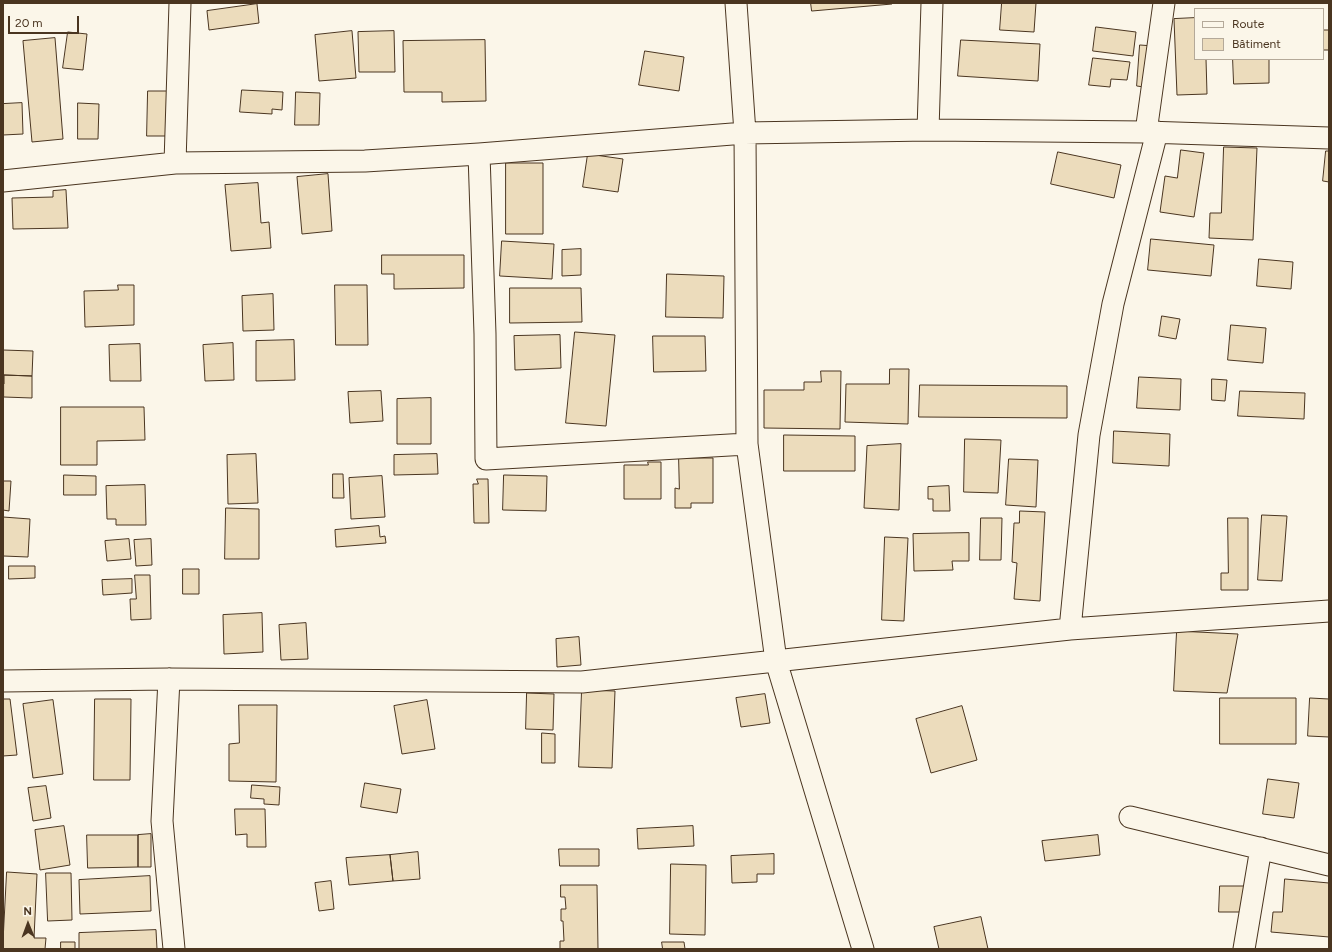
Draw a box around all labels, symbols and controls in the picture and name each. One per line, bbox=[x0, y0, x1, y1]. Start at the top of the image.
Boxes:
scale bar bbox=[10, 8, 81, 34]
legend bbox=[1194, 8, 1324, 60]
text: 20 m bbox=[15, 16, 43, 30]
text: Route bbox=[1232, 17, 1264, 31]
text: Bâtiment bbox=[1232, 37, 1281, 51]
north arrow bbox=[8, 904, 48, 944]
text: N bbox=[23, 905, 32, 918]

